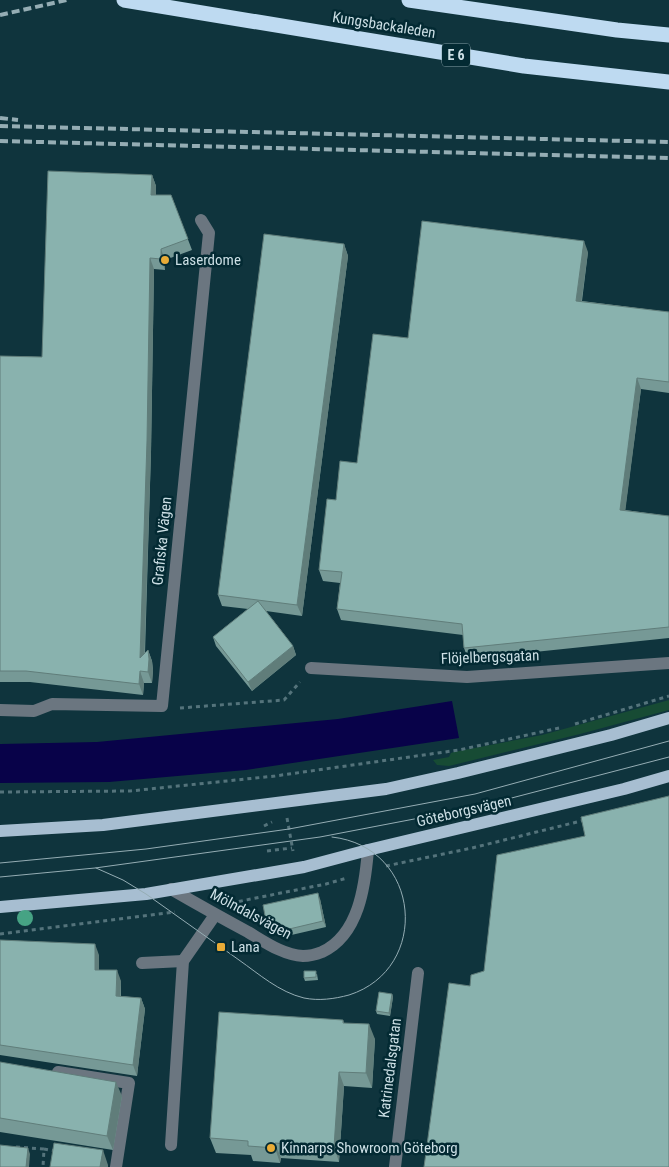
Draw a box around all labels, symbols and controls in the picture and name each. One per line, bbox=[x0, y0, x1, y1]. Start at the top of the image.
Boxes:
street label: Kungsbackaleden bbox=[331, 8, 437, 42]
road number: E 6 bbox=[442, 44, 470, 66]
place label: Laserdome bbox=[175, 251, 241, 269]
marker: Laserdome bbox=[159, 254, 171, 266]
street label: Grafiska Vägen bbox=[148, 496, 176, 586]
street label: Flöjelbergsgatan bbox=[440, 646, 540, 668]
street label: Göteborgsvägen bbox=[415, 791, 513, 831]
street label: Mölndalsvägen bbox=[207, 885, 295, 943]
place label: Lana bbox=[231, 938, 260, 956]
marker: Lana bbox=[215, 941, 227, 953]
street label: Katrinedalsgatan bbox=[375, 1017, 405, 1119]
place label: Kinnarps Showroom Göteborg bbox=[281, 1139, 458, 1157]
marker: Kinnarps Showroom Göteborg bbox=[265, 1142, 277, 1154]

